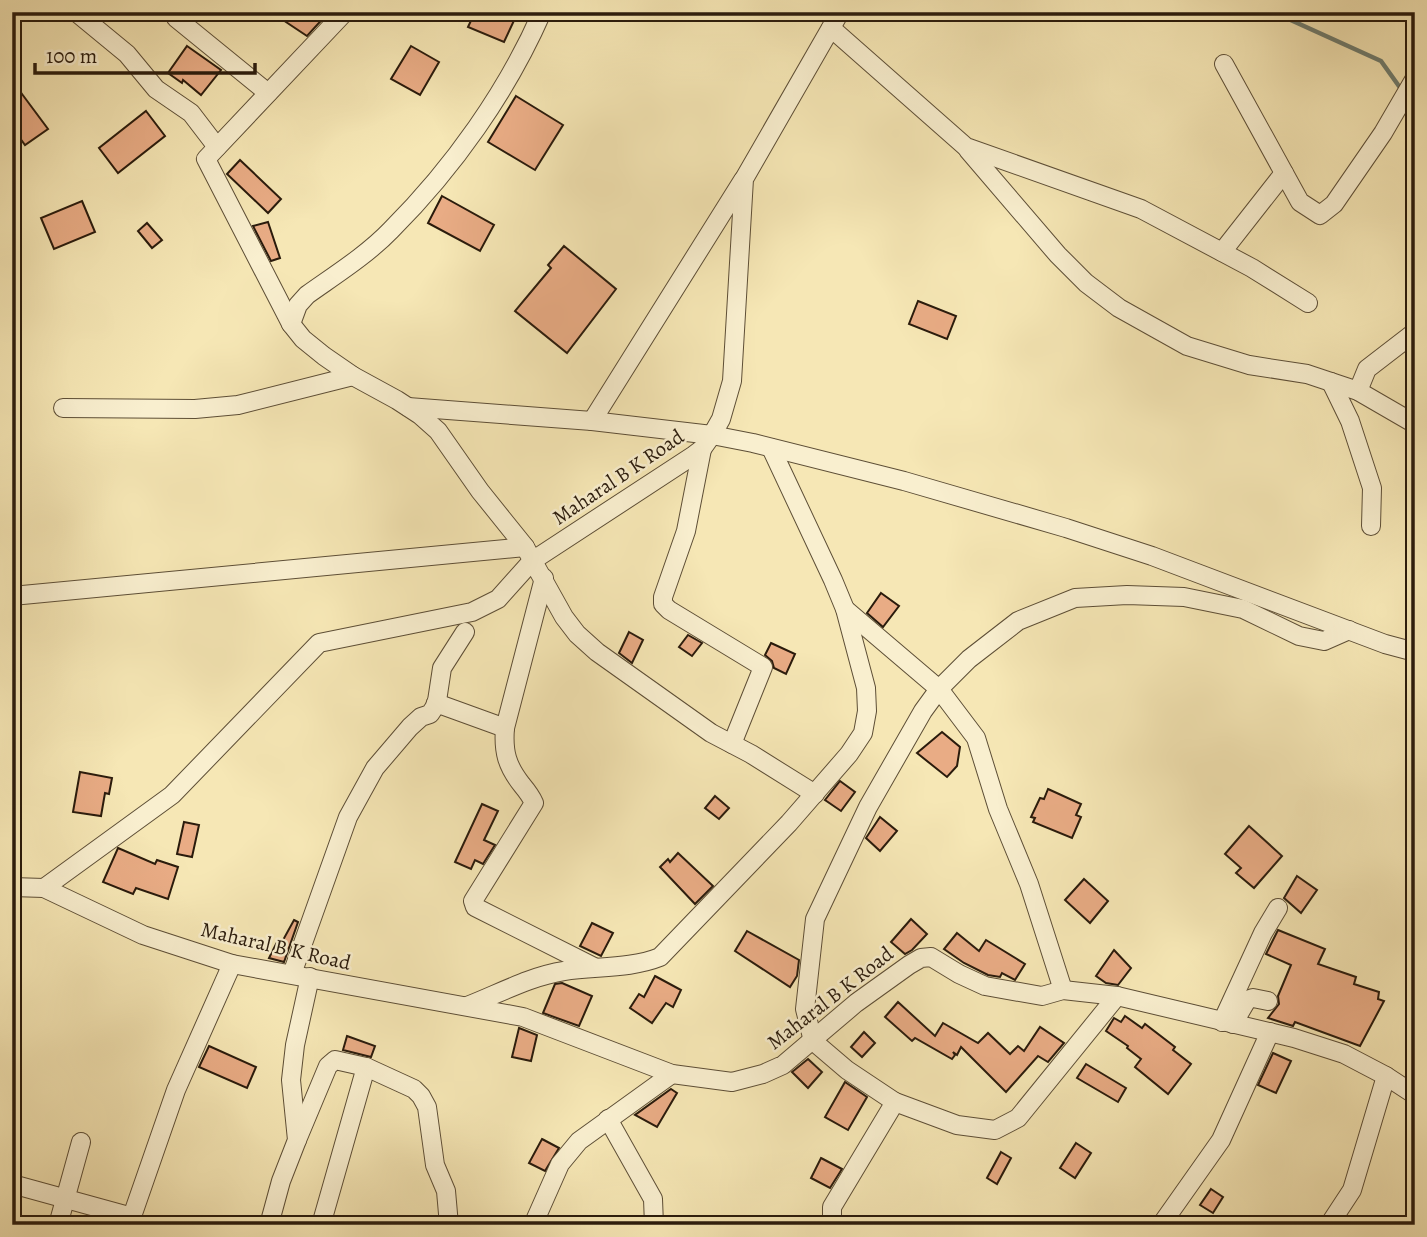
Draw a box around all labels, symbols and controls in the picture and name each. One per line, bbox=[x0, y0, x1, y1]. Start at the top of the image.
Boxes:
scale bar bbox=[35, 32, 256, 76]
text: 100 m bbox=[46, 42, 97, 70]
street label: Maharal B K Road bbox=[547, 422, 690, 531]
street label: Maharal B K Road bbox=[198, 915, 354, 977]
street label: Maharal B K Road bbox=[761, 939, 899, 1056]

